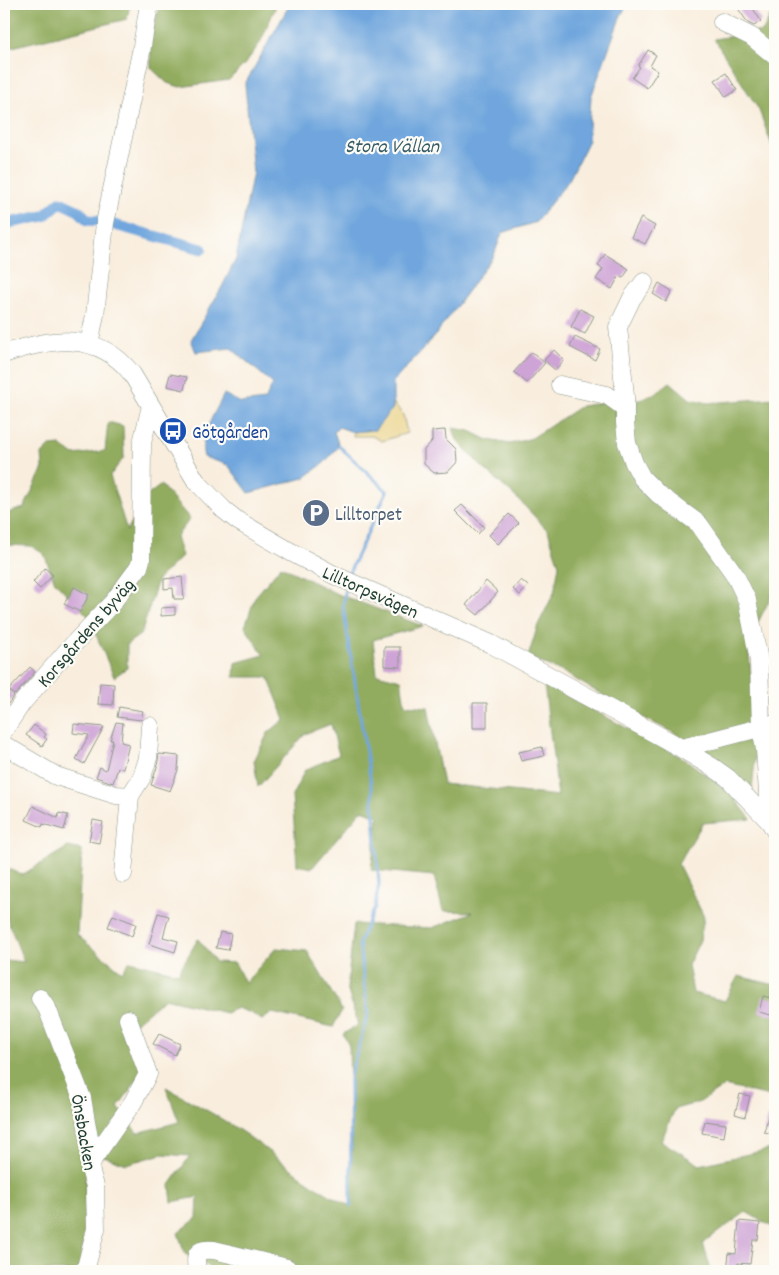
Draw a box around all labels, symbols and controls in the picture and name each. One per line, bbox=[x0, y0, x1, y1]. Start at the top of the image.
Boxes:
water label: Stora Vällan bbox=[345, 134, 440, 162]
bus stop icon: Götgården bbox=[158, 416, 188, 446]
place label: Götgården bbox=[192, 421, 268, 448]
parking icon: Lilltorpet bbox=[301, 498, 331, 528]
place label: Lilltorpet bbox=[335, 503, 402, 530]
street label: Lilltorpsvägen bbox=[317, 561, 422, 627]
street label: Korsgårdens byväg bbox=[32, 574, 143, 695]
street label: Önsbacken bbox=[62, 1092, 102, 1173]

